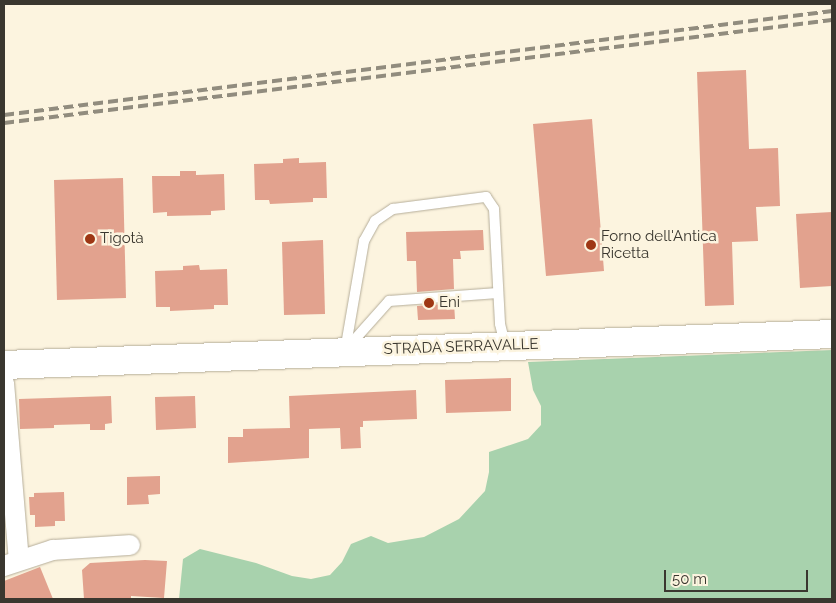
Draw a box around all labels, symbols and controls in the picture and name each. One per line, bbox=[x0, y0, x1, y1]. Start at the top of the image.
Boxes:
place label: Forno dell'Antica Ricetta bbox=[601, 227, 717, 262]
place label: Tigotà bbox=[100, 230, 144, 248]
marker: Tigotà bbox=[84, 233, 96, 245]
marker: Forno dell'Antica Ricetta bbox=[585, 239, 597, 251]
place label: Eni bbox=[439, 294, 460, 312]
marker: Eni bbox=[423, 297, 435, 309]
street label: STRADA SERRAVALLE bbox=[383, 335, 539, 359]
scale bar bbox=[666, 560, 810, 592]
text: 50 m bbox=[672, 570, 707, 588]

